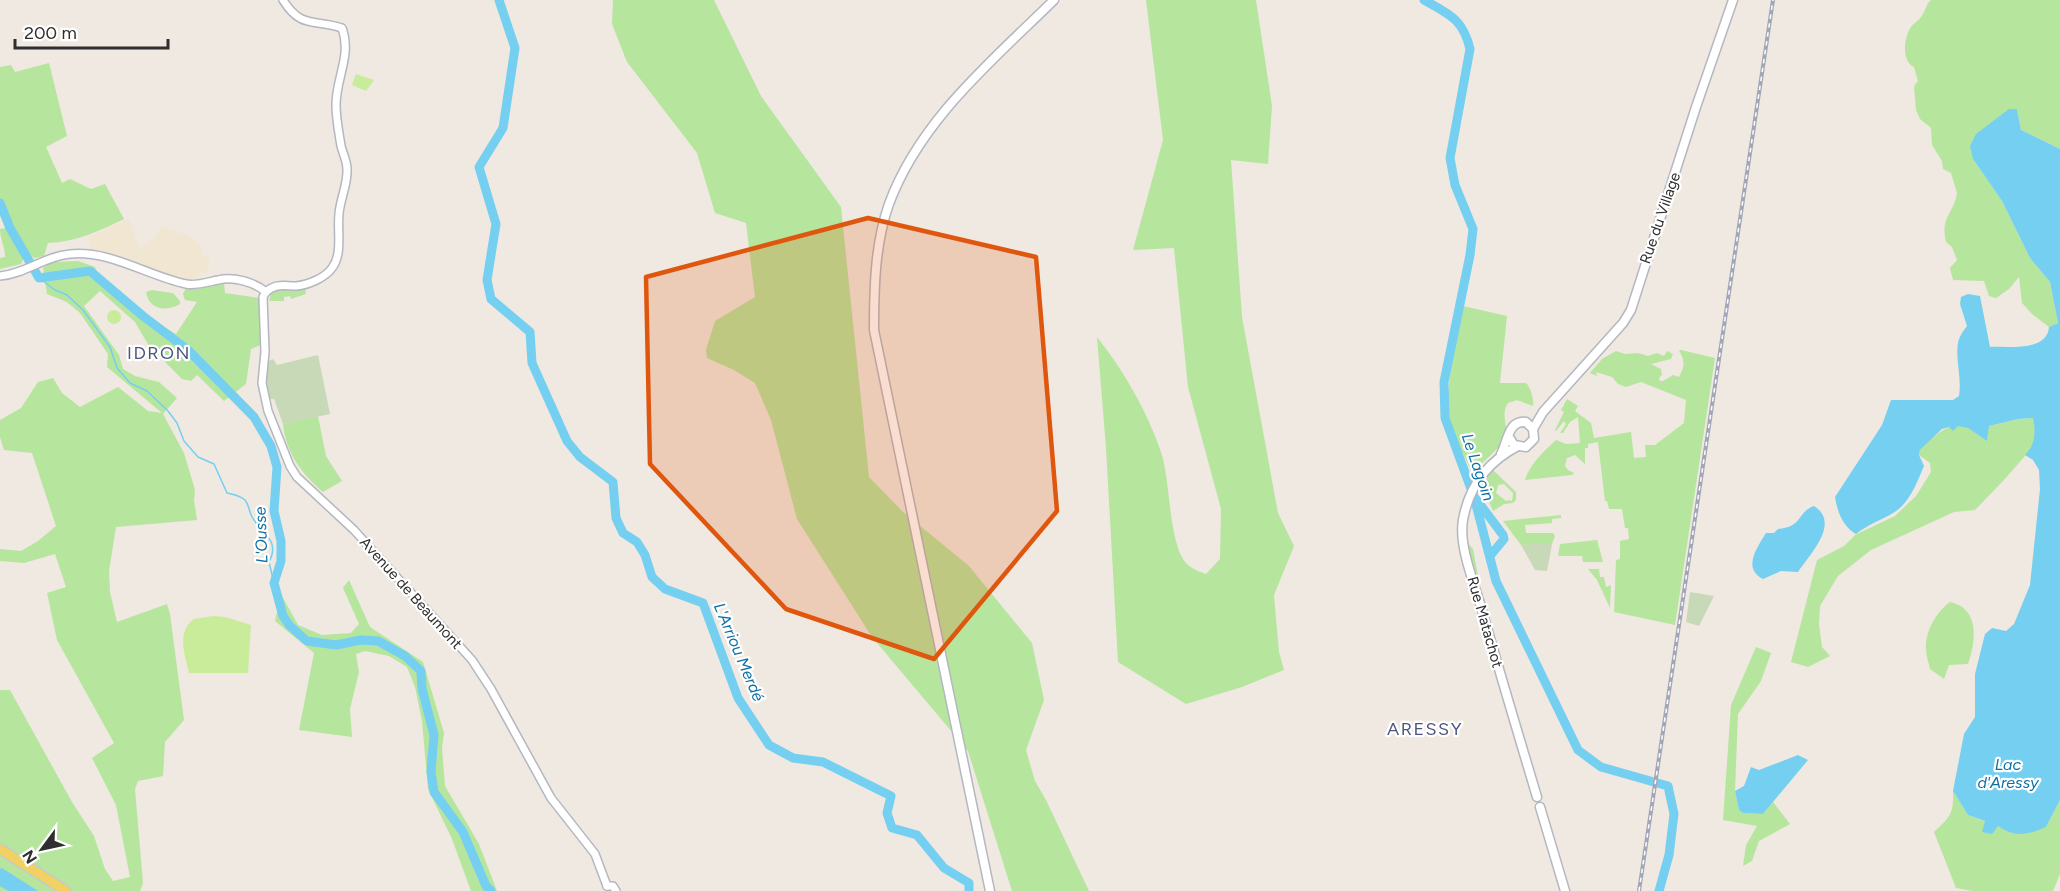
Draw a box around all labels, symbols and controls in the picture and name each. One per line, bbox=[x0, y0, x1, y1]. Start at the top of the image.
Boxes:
scale bar bbox=[15, 12, 168, 50]
text: 200 m bbox=[24, 22, 77, 44]
street label: Rue du Village bbox=[1636, 170, 1684, 266]
district label: IDRON bbox=[127, 342, 191, 364]
water label: Le Lagoin bbox=[1458, 431, 1498, 503]
water label: L'Ousse bbox=[251, 506, 271, 564]
street label: Avenue de Beaumont bbox=[356, 533, 466, 653]
street label: Rue Matachot bbox=[1463, 574, 1507, 670]
water label: L'Arriou Merdé bbox=[710, 600, 768, 704]
district label: ARESSY bbox=[1387, 718, 1463, 740]
water label: Lac d'Aressy bbox=[1977, 755, 2039, 792]
north arrow bbox=[12, 819, 72, 879]
text: N bbox=[19, 847, 41, 867]

